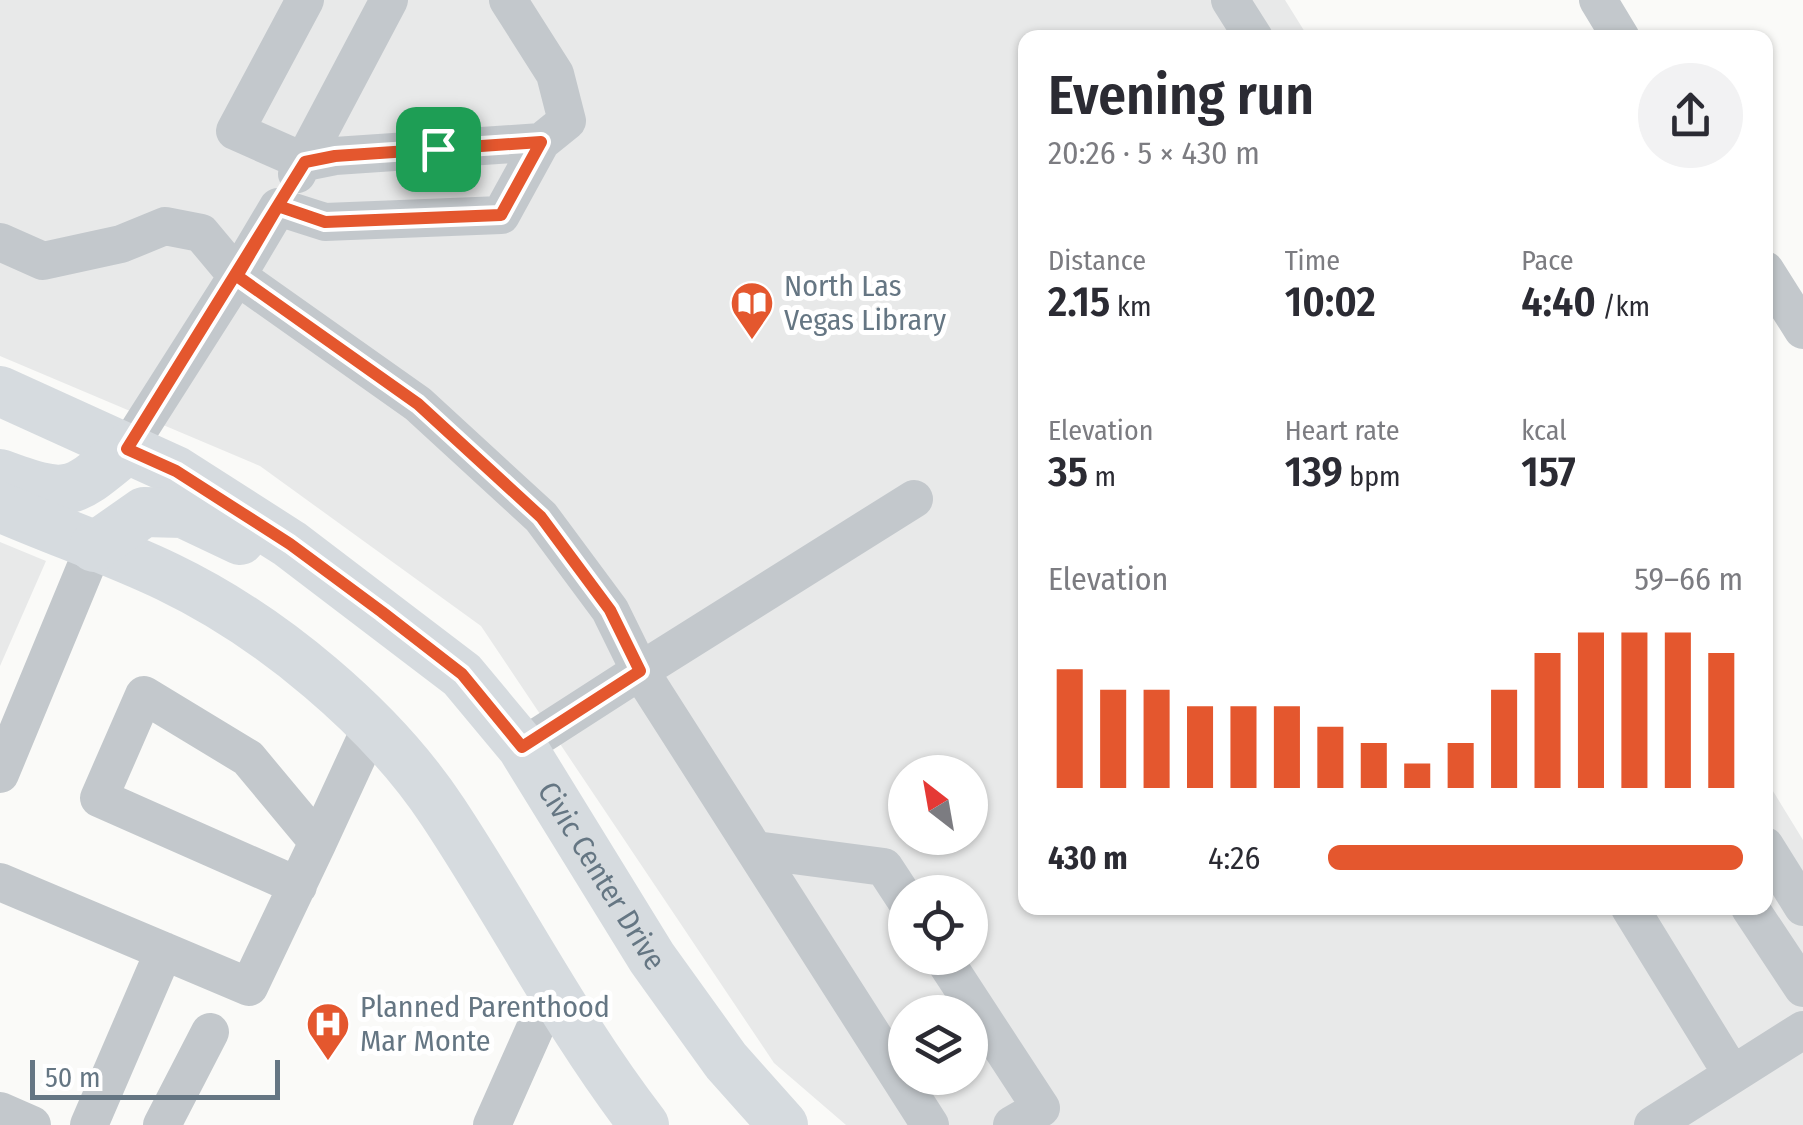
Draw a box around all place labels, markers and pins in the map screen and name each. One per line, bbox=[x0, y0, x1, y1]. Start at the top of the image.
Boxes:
pin bbox=[396, 107, 481, 192]
place label: North Las Vegas Library bbox=[784, 268, 947, 338]
library icon: North Las Vegas Library bbox=[729, 280, 775, 341]
place label: Planned Parenthood Mar Monte bbox=[360, 989, 610, 1059]
hospital icon: Planned Parenthood Mar Monte bbox=[305, 1001, 351, 1062]

